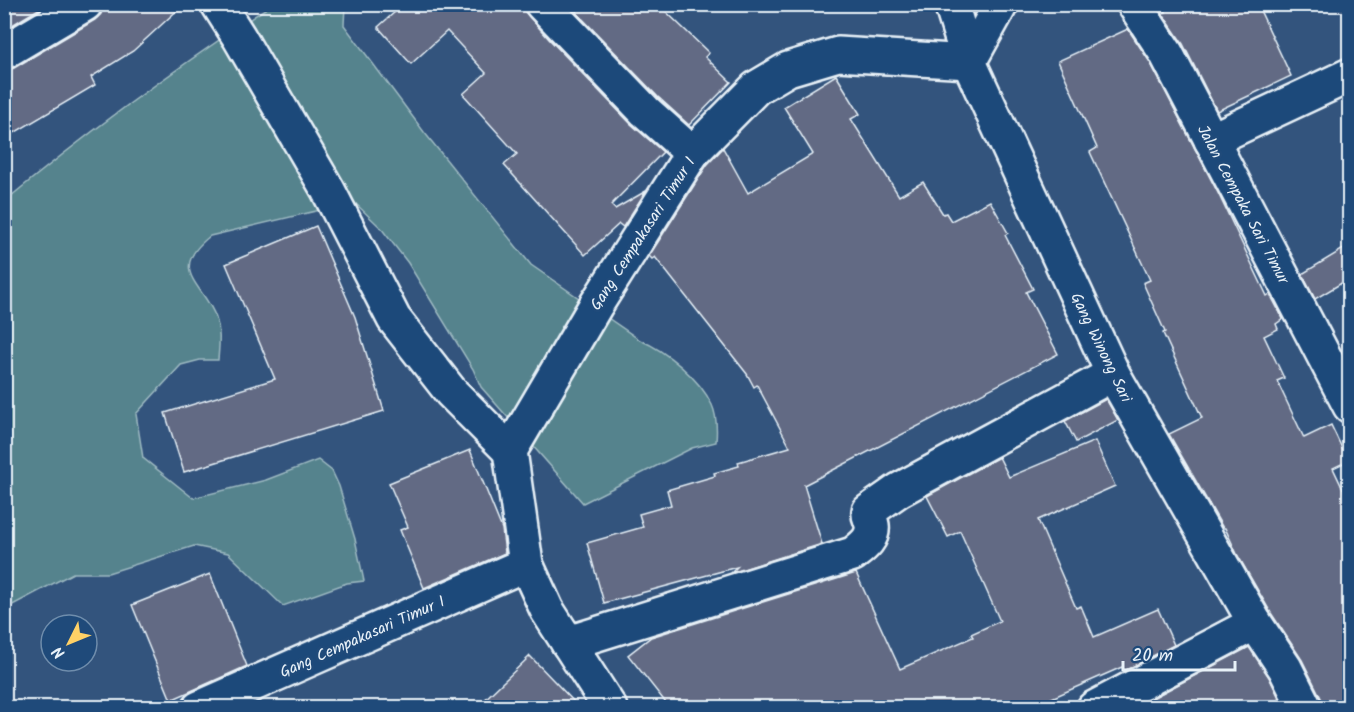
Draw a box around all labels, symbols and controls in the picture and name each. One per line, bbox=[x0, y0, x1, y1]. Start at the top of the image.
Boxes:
street label: Jalan Cempaka Sari Timur bbox=[1190, 121, 1296, 290]
street label: Gang Cempakasari Timur I bbox=[584, 152, 702, 316]
street label: Gang Winong Sari bbox=[1063, 288, 1139, 408]
street label: Gang Cempakasari Timur I bbox=[276, 590, 449, 685]
north arrow bbox=[39, 613, 99, 673]
scale bar bbox=[1123, 634, 1236, 672]
text: N bbox=[47, 640, 72, 664]
text: 20 m bbox=[1132, 642, 1173, 671]

